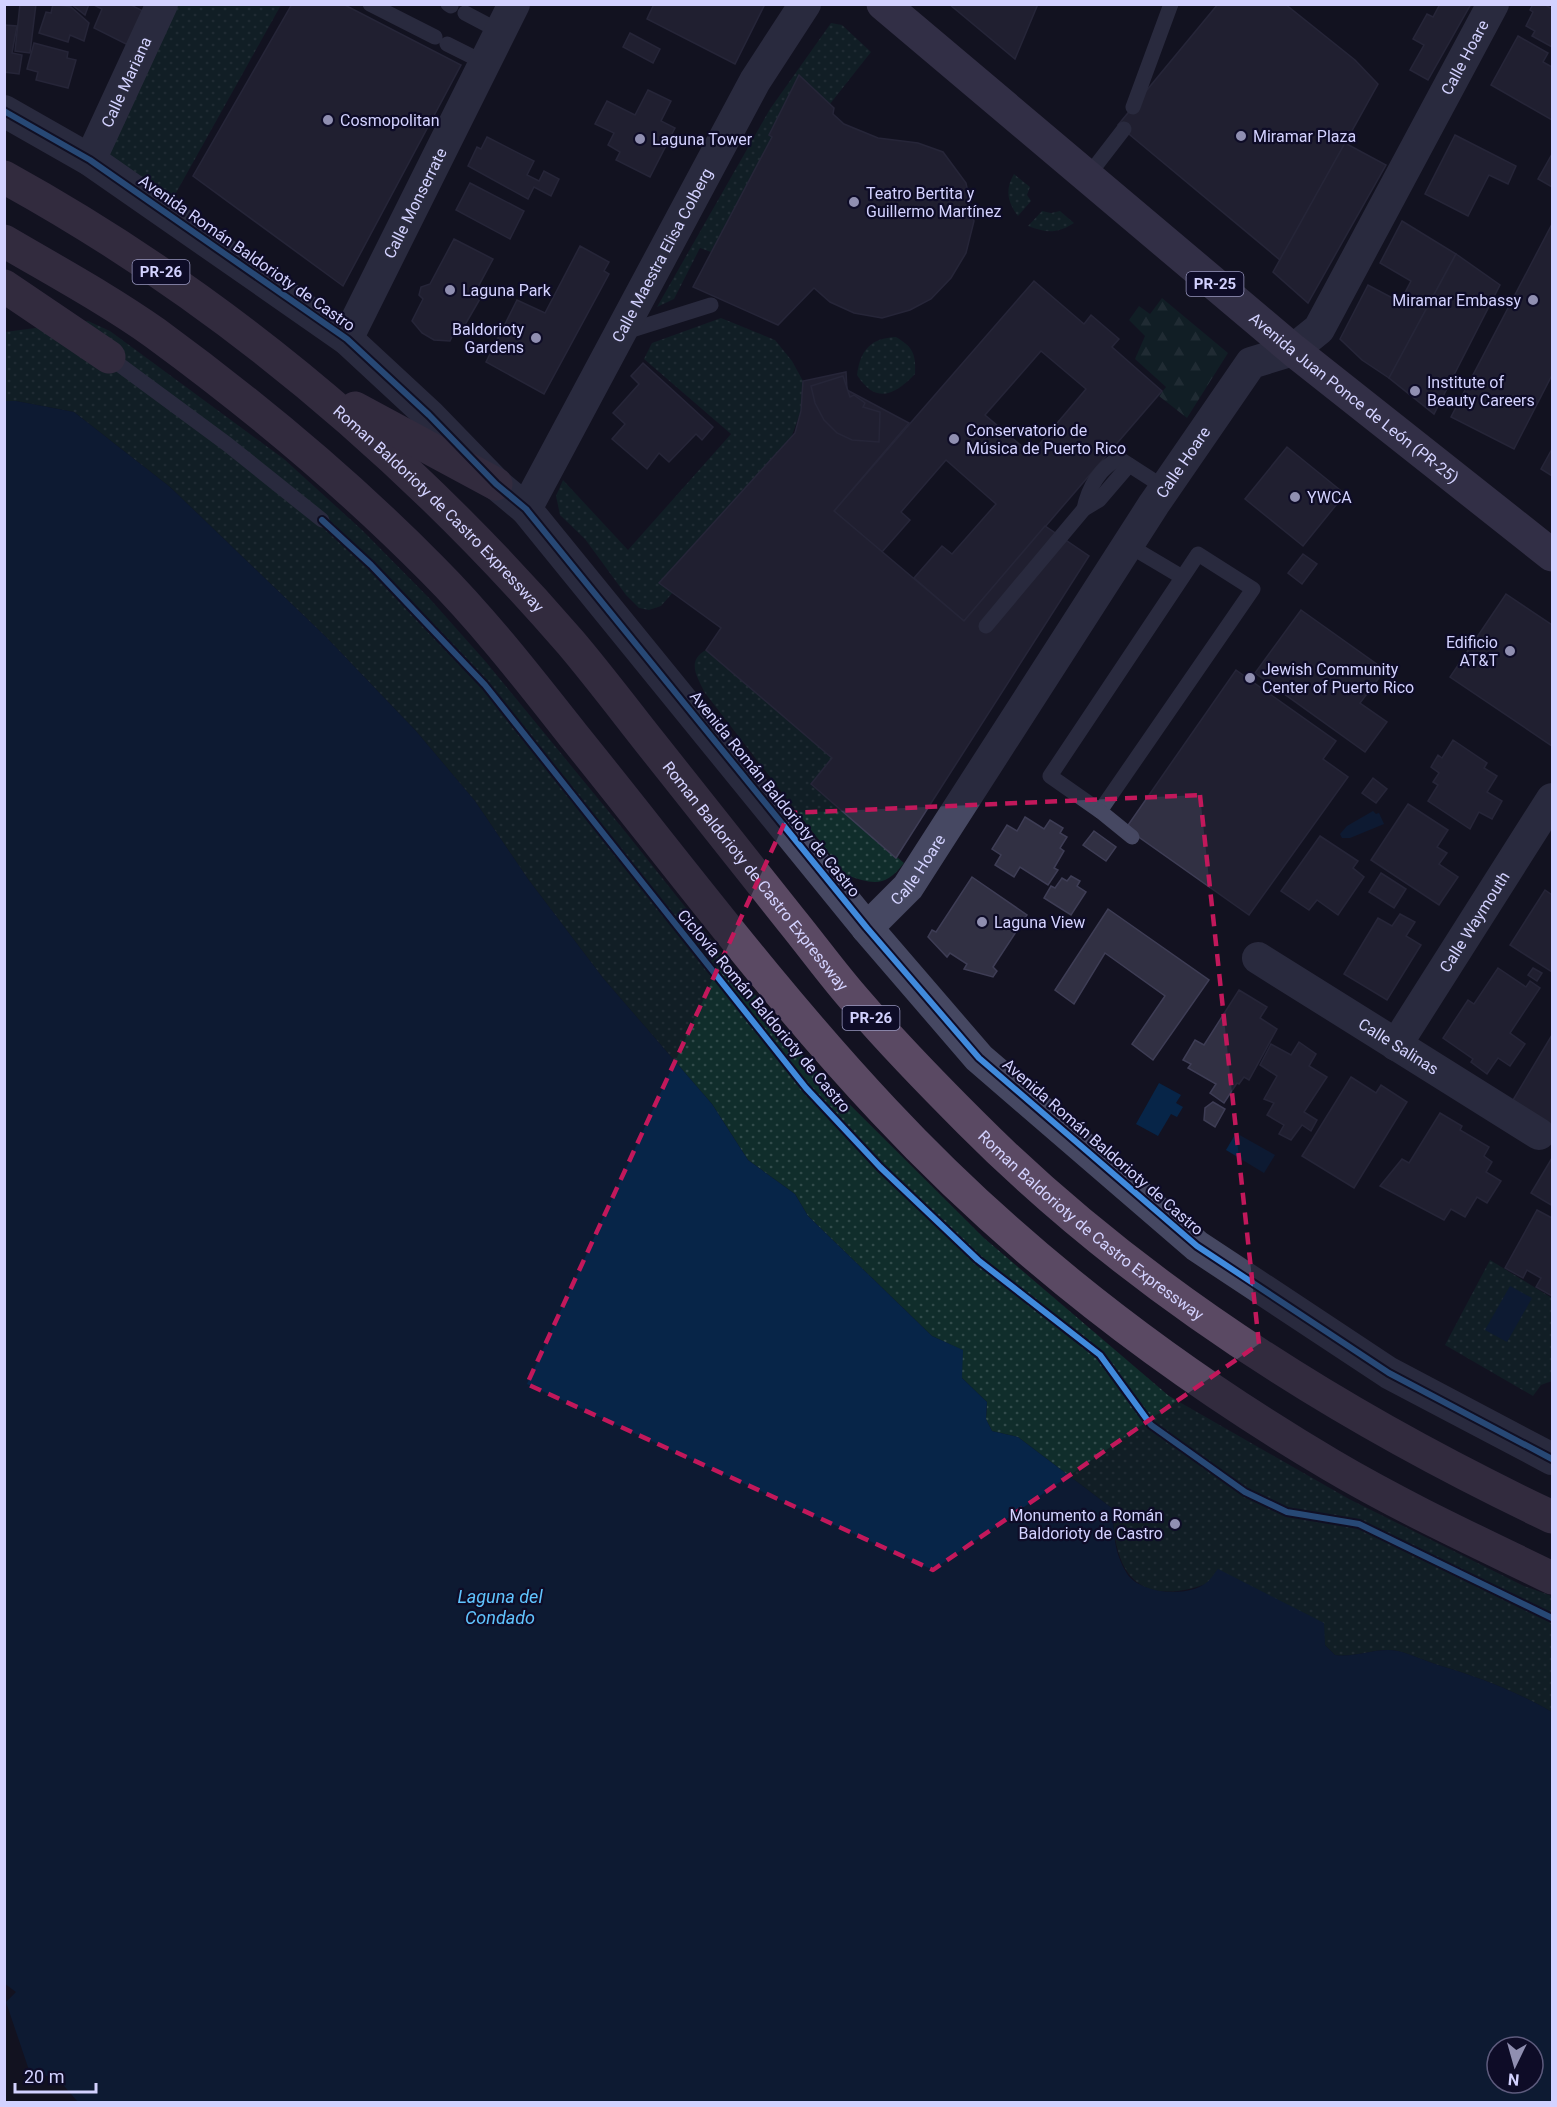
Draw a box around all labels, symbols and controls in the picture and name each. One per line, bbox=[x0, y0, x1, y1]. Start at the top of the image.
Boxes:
street label: Calle Hoare bbox=[1437, 16, 1492, 98]
street label: Calle Mariana bbox=[97, 34, 155, 130]
place label: Cosmopolitan bbox=[340, 111, 440, 130]
marker: Cosmopolitan bbox=[321, 113, 335, 127]
place label: Miramar Plaza bbox=[1253, 127, 1356, 146]
marker: Miramar Plaza bbox=[1234, 129, 1248, 143]
place label: Laguna Tower bbox=[652, 130, 753, 149]
marker: Laguna Tower bbox=[633, 132, 647, 146]
street label: Calle Monserrate bbox=[379, 145, 450, 261]
street label: Calle Maestra Elisa Colberg bbox=[608, 165, 716, 345]
street label: Avenida Román Baldorioty de Castro bbox=[135, 171, 359, 335]
place label: Teatro Bertita y Guillermo Martínez bbox=[866, 184, 1001, 221]
marker: Teatro Bertita y Guillermo Martínez bbox=[847, 195, 861, 209]
road number: PR-26 bbox=[132, 260, 190, 284]
road number: PR-25 bbox=[1186, 272, 1244, 296]
place label: Laguna Park bbox=[462, 281, 552, 300]
marker: Laguna Park bbox=[443, 283, 457, 297]
place label: Miramar Embassy bbox=[1392, 291, 1521, 310]
marker: Miramar Embassy bbox=[1526, 293, 1540, 307]
street label: Avenida Juan Ponce de León (PR-25) bbox=[1246, 308, 1463, 487]
place label: Baldorioty Gardens bbox=[452, 320, 524, 357]
marker: Baldorioty Gardens bbox=[529, 331, 543, 345]
place label: Institute of Beauty Careers bbox=[1427, 373, 1535, 410]
marker: Institute of Beauty Careers bbox=[1408, 384, 1422, 398]
street label: Roman Baldorioty de Castro Expressway bbox=[330, 401, 549, 616]
place label: Conservatorio de Música de Puerto Rico bbox=[966, 421, 1126, 458]
street label: Calle Hoare bbox=[1152, 423, 1214, 501]
marker: Conservatorio de Música de Puerto Rico bbox=[947, 432, 961, 446]
place label: YWCA bbox=[1307, 488, 1352, 507]
marker: YWCA bbox=[1288, 490, 1302, 504]
place label: Edificio AT&T bbox=[1446, 633, 1498, 670]
marker: Edificio AT&T bbox=[1503, 644, 1517, 658]
place label: Jewish Community Center of Puerto Rico bbox=[1262, 660, 1414, 697]
marker: Jewish Community Center of Puerto Rico bbox=[1243, 671, 1257, 685]
street label: Avenida Román Baldorioty de Castro bbox=[686, 687, 864, 901]
street label: Roman Baldorioty de Castro Expressway bbox=[659, 757, 853, 995]
street label: Calle Hoare bbox=[886, 830, 949, 909]
street label: Calle Waymouth bbox=[1435, 868, 1513, 976]
street label: Ciclovía Román Baldorioty de Castro bbox=[674, 906, 854, 1116]
place label: Laguna View bbox=[994, 913, 1085, 932]
marker: Laguna View bbox=[975, 915, 989, 929]
road number: PR-26 bbox=[842, 1006, 900, 1030]
street label: Calle Salinas bbox=[1355, 1014, 1442, 1078]
street label: Avenida Román Baldorioty de Castro bbox=[999, 1055, 1207, 1239]
street label: Roman Baldorioty de Castro Expressway bbox=[974, 1126, 1208, 1324]
place label: Monumento a Román Baldorioty de Castro bbox=[1010, 1506, 1163, 1543]
marker: Monumento a Román Baldorioty de Castro bbox=[1168, 1517, 1182, 1531]
water label: Laguna del Condado bbox=[457, 1586, 543, 1628]
north arrow bbox=[1485, 2035, 1545, 2095]
scale bar bbox=[15, 2056, 96, 2094]
text: 20 m bbox=[24, 2066, 64, 2087]
text: N bbox=[1507, 2069, 1520, 2089]

